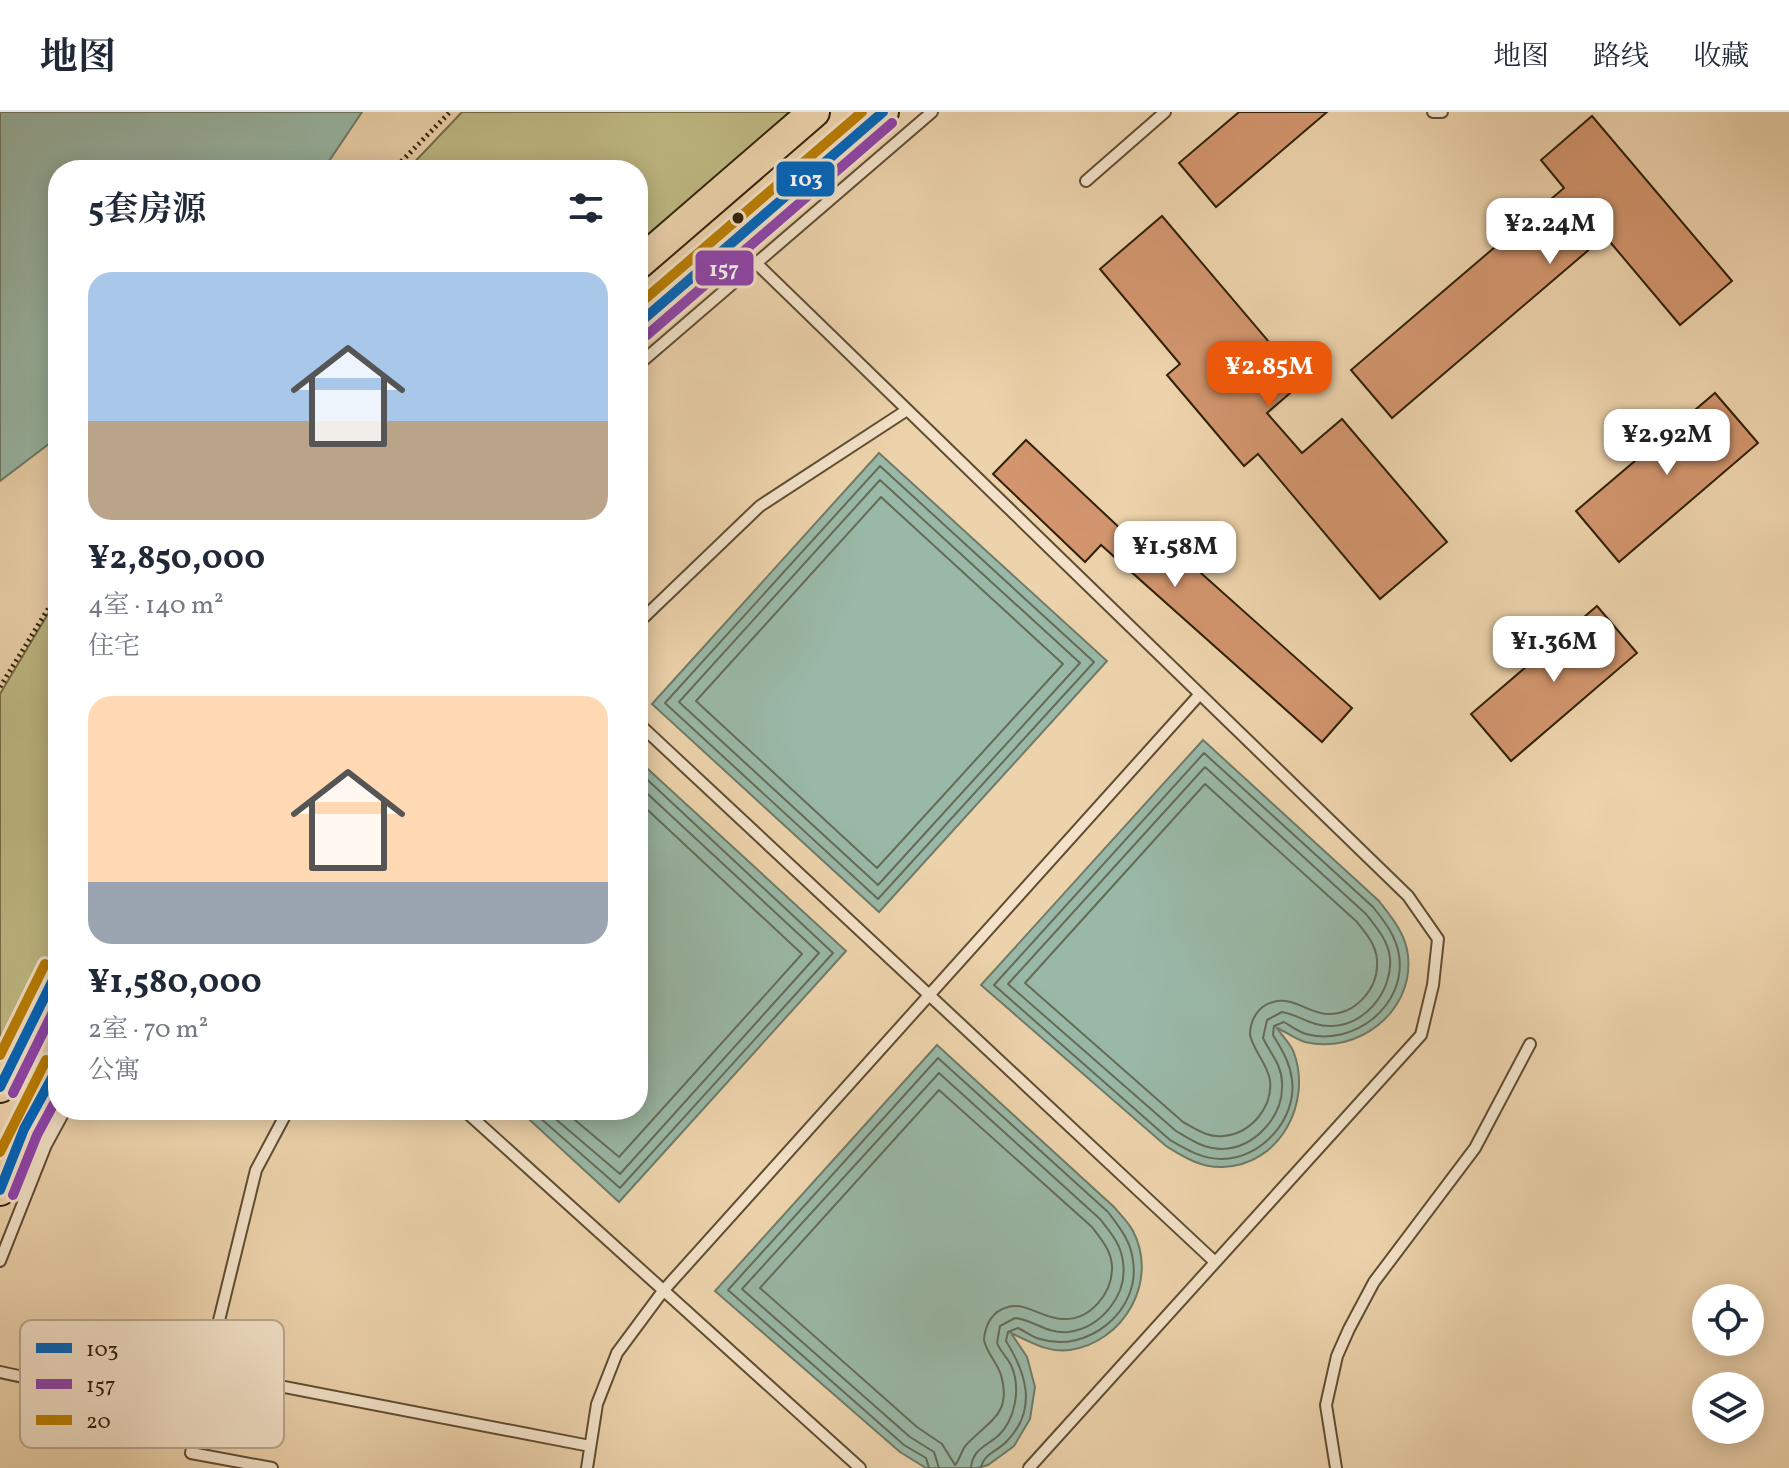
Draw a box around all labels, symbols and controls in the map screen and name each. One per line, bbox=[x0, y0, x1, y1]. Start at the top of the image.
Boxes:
text: 地图 bbox=[40, 33, 116, 86]
text: 地图 bbox=[1493, 38, 1549, 77]
text: 路线 bbox=[1593, 38, 1649, 77]
text: 收藏 bbox=[1693, 38, 1749, 77]
line badge: 103 bbox=[775, 160, 836, 198]
text: 103 bbox=[789, 165, 823, 196]
icon: filters bbox=[564, 186, 608, 230]
text: 5套房源 bbox=[88, 188, 206, 235]
pin: ¥2.24M bbox=[1485, 198, 1615, 266]
text: ¥2.24M bbox=[1504, 206, 1596, 242]
unlabelled marker bbox=[730, 210, 746, 226]
line badge: 157 bbox=[694, 249, 755, 287]
text: 157 bbox=[709, 255, 739, 286]
icon: home bbox=[276, 324, 420, 468]
pin: ¥2.85M bbox=[1204, 341, 1334, 409]
text: ¥2.85M bbox=[1225, 349, 1313, 385]
pin: ¥2.92M bbox=[1602, 409, 1732, 477]
text: ¥2.92M bbox=[1622, 417, 1712, 453]
pin: ¥1.58M bbox=[1110, 521, 1240, 589]
text: ¥1.58M bbox=[1132, 529, 1218, 565]
text: ¥2,850,000 bbox=[88, 536, 265, 583]
text: 4室 · 140 m² bbox=[88, 588, 224, 624]
pin: ¥1.36M bbox=[1489, 616, 1619, 684]
text: ¥1.36M bbox=[1511, 624, 1597, 660]
text: 住宅 bbox=[88, 629, 140, 665]
icon: home bbox=[276, 748, 420, 892]
text: ¥1,580,000 bbox=[88, 960, 262, 1007]
text: 2室 · 70 m² bbox=[88, 1012, 208, 1048]
text: 公寓 bbox=[88, 1053, 140, 1089]
map controls bbox=[1692, 1284, 1764, 1444]
button: locate bbox=[1692, 1284, 1764, 1356]
legend bbox=[20, 1320, 284, 1448]
text: 103 bbox=[86, 1335, 118, 1366]
text: 157 bbox=[86, 1371, 116, 1402]
button: layers bbox=[1692, 1372, 1764, 1444]
text: 20 bbox=[86, 1407, 111, 1438]

